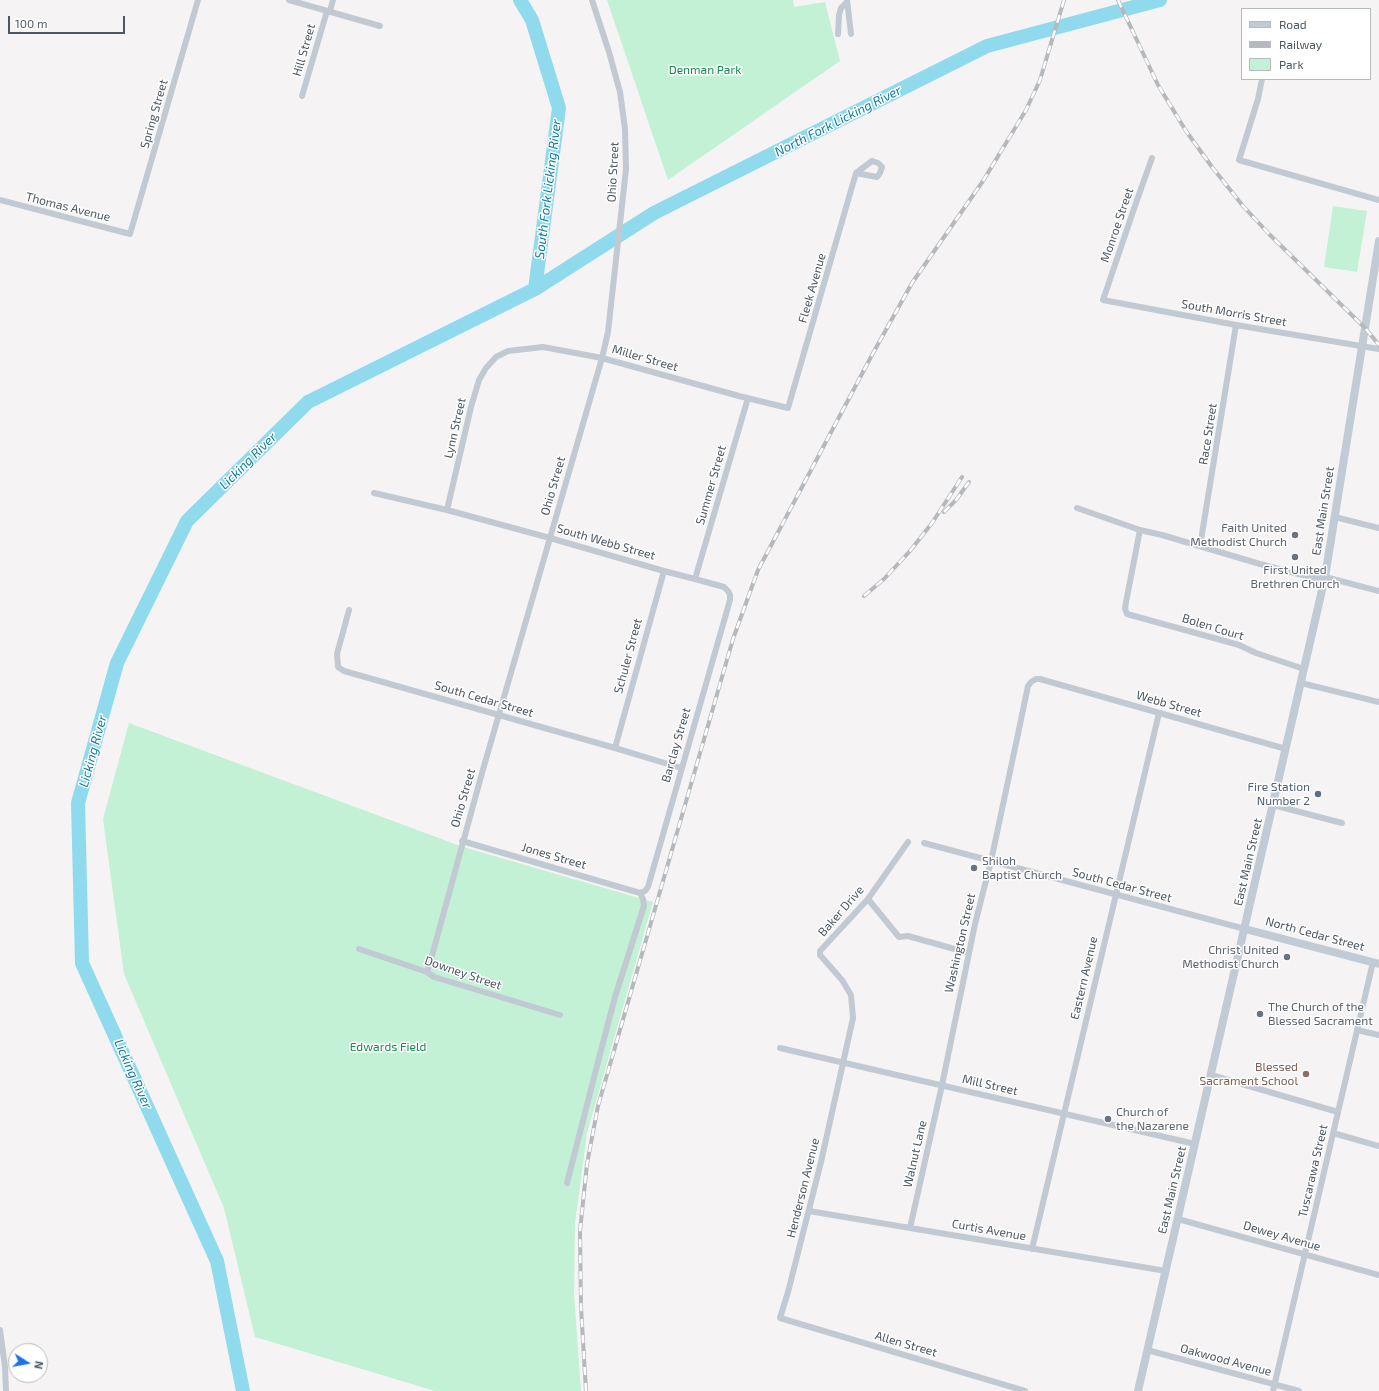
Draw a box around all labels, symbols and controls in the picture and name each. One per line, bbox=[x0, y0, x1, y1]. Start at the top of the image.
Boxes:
scale bar bbox=[10, 8, 127, 34]
legend bbox=[1241, 8, 1371, 80]
text: 100 m bbox=[15, 16, 47, 30]
text: Road bbox=[1279, 17, 1307, 31]
street label: Hill Street bbox=[290, 22, 318, 78]
text: Railway bbox=[1279, 37, 1322, 51]
text: Park bbox=[1279, 57, 1304, 71]
park label: Denman Park bbox=[669, 63, 741, 77]
street label: Spring Street bbox=[137, 78, 171, 150]
water label: North Fork Licking River bbox=[772, 82, 904, 160]
water label: South Fork Licking River bbox=[532, 118, 564, 260]
street label: Ohio Street bbox=[604, 141, 622, 203]
street label: Monroe Street bbox=[1097, 186, 1137, 264]
street label: Thomas Avenue bbox=[24, 190, 112, 224]
street label: Fleek Avenue bbox=[795, 251, 829, 325]
street label: South Morris Street bbox=[1180, 297, 1288, 329]
street label: Miller Street bbox=[610, 342, 680, 374]
street label: Lynn Street bbox=[441, 396, 469, 460]
street label: Race Street bbox=[1196, 402, 1220, 466]
water label: Licking River bbox=[216, 429, 280, 493]
street label: Summer Street bbox=[693, 444, 729, 526]
street label: Ohio Street bbox=[538, 455, 568, 517]
street label: East Main Street bbox=[1309, 466, 1337, 556]
street label: South Webb Street bbox=[555, 521, 657, 563]
place label: Faith United Methodist Church bbox=[1190, 521, 1287, 549]
marker: Faith United Methodist Church bbox=[1290, 530, 1300, 540]
marker: First United Brethren Church bbox=[1290, 552, 1300, 562]
place label: First United Brethren Church bbox=[1251, 563, 1339, 591]
street label: Bolen Court bbox=[1180, 611, 1246, 643]
street label: Schuler Street bbox=[611, 617, 645, 695]
street label: South Cedar Street bbox=[433, 678, 535, 720]
street label: Webb Street bbox=[1135, 688, 1203, 720]
street label: Barclay Street bbox=[658, 706, 694, 784]
water label: Licking River bbox=[76, 713, 110, 789]
street label: Ohio Street bbox=[448, 767, 478, 829]
place label: Fire Station Number 2 bbox=[1248, 780, 1310, 808]
marker: Fire Station Number 2 bbox=[1313, 789, 1323, 799]
street label: East Main Street bbox=[1231, 817, 1265, 907]
street label: Jones Street bbox=[520, 840, 588, 872]
place label: Shiloh Baptist Church bbox=[982, 854, 1062, 882]
marker: Shiloh Baptist Church bbox=[969, 863, 979, 873]
street label: South Cedar Street bbox=[1071, 865, 1173, 905]
street label: Baker Drive bbox=[815, 883, 867, 939]
street label: Washington Street bbox=[942, 892, 978, 994]
street label: North Cedar Street bbox=[1264, 914, 1366, 954]
street label: Eastern Avenue bbox=[1067, 935, 1101, 1021]
place label: Christ United Methodist Church bbox=[1182, 943, 1279, 971]
marker: Christ United Methodist Church bbox=[1282, 952, 1292, 962]
street label: Downey Street bbox=[423, 953, 503, 993]
place label: The Church of the Blessed Sacrament bbox=[1268, 1000, 1373, 1028]
marker: The Church of the Blessed Sacrament bbox=[1255, 1009, 1265, 1019]
water label: Licking River bbox=[111, 1037, 155, 1111]
park label: Edwards Field bbox=[350, 1040, 426, 1054]
place label: Blessed Sacrament School bbox=[1199, 1060, 1298, 1088]
marker: Blessed Sacrament School bbox=[1301, 1069, 1311, 1079]
street label: Mill Street bbox=[961, 1072, 1019, 1098]
place label: Church of the Nazarene bbox=[1116, 1105, 1189, 1133]
marker: Church of the Nazarene bbox=[1103, 1114, 1113, 1124]
street label: Walnut Lane bbox=[900, 1119, 930, 1189]
street label: Tuscarawa Street bbox=[1295, 1123, 1331, 1219]
street label: Henderson Avenue bbox=[784, 1137, 822, 1239]
street label: East Main Street bbox=[1155, 1145, 1189, 1235]
street label: Curtis Avenue bbox=[951, 1216, 1027, 1244]
street label: Dewey Avenue bbox=[1242, 1218, 1322, 1254]
street label: Allen Street bbox=[873, 1328, 939, 1360]
street label: Oakwood Avenue bbox=[1179, 1341, 1273, 1379]
north arrow bbox=[8, 1343, 48, 1383]
text: N bbox=[32, 1360, 46, 1370]

